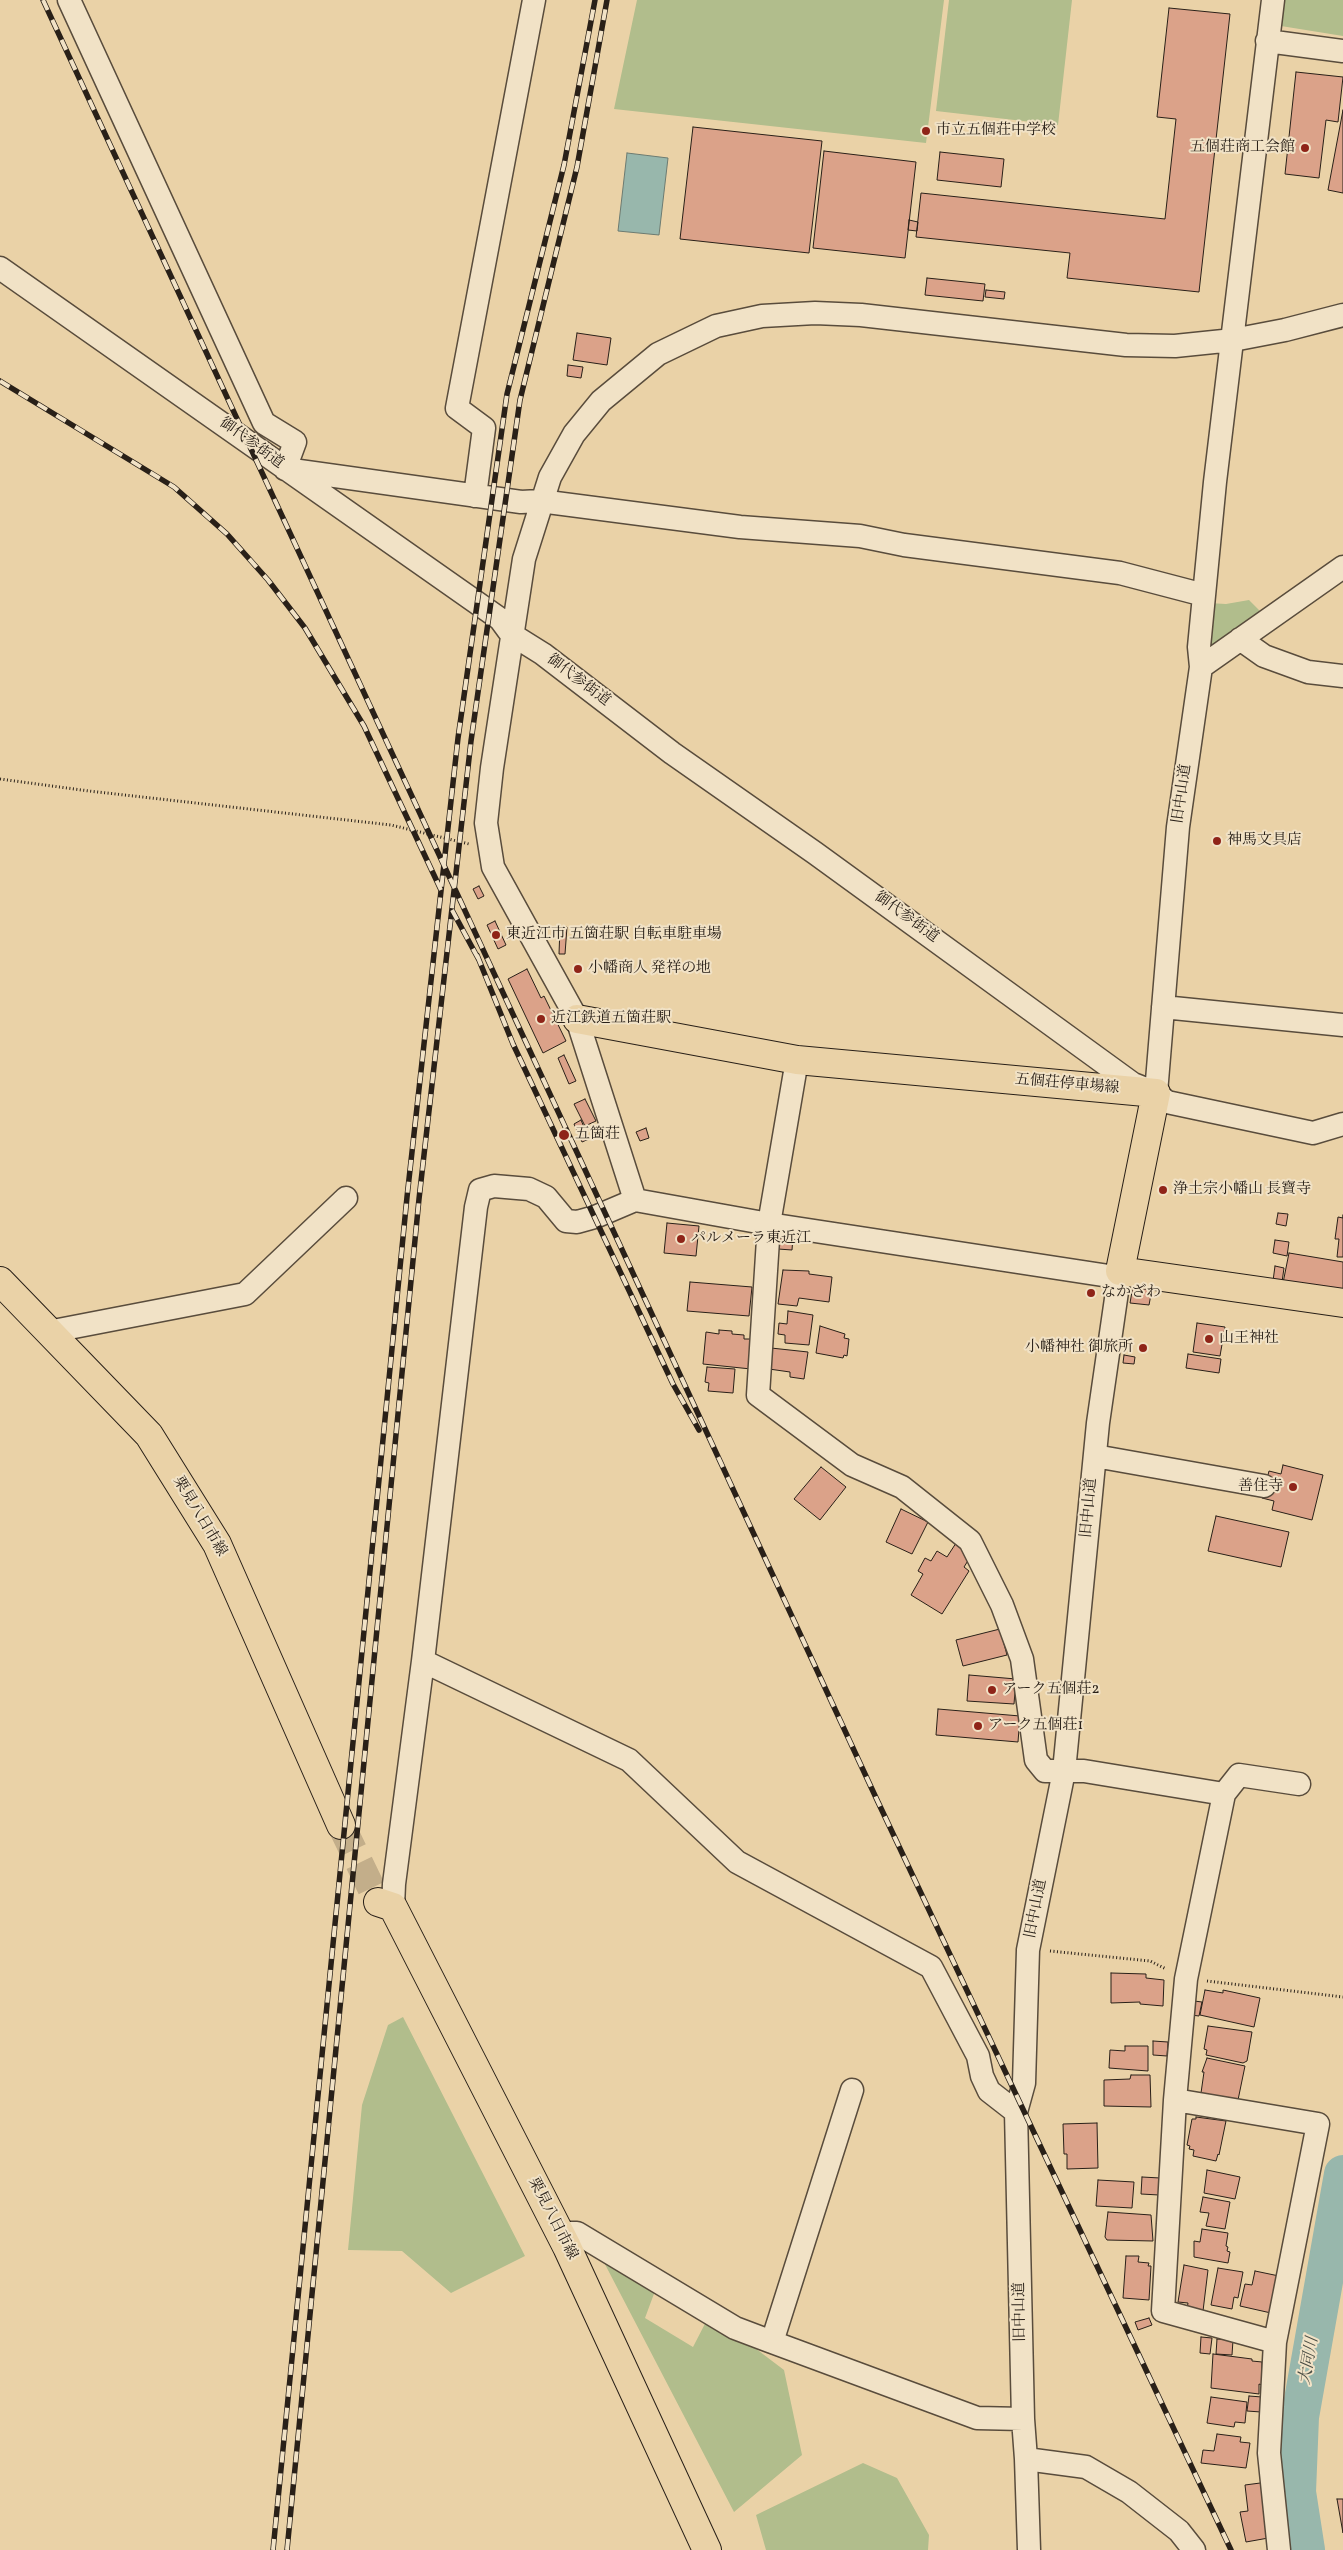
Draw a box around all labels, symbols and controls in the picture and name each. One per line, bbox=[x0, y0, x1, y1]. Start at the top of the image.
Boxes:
place label: 市立五個荘中学校 bbox=[936, 122, 1056, 140]
marker: 市立五個荘中学校 bbox=[920, 125, 932, 137]
place label: 五個荘商工会館 bbox=[1190, 139, 1295, 157]
marker: 五個荘商工会館 bbox=[1299, 142, 1311, 154]
street label: 御代参街道 bbox=[215, 415, 287, 473]
street label: 御代参街道 bbox=[543, 651, 613, 711]
street label: 旧中山道 bbox=[1170, 763, 1196, 825]
place label: 神馬文具店 bbox=[1227, 832, 1302, 850]
marker: 神馬文具店 bbox=[1211, 835, 1223, 847]
street label: 御代参街道 bbox=[870, 889, 942, 947]
place label: 東近江市 五箇荘駅 自転車駐車場 bbox=[506, 926, 722, 944]
marker: 東近江市 五箇荘駅 自転車駐車場 bbox=[490, 929, 502, 941]
place label: 小幡商人 発祥の地 bbox=[588, 960, 711, 978]
marker: 小幡商人 発祥の地 bbox=[572, 963, 584, 975]
place label: 近江鉄道五箇荘駅 bbox=[551, 1010, 671, 1028]
marker: 近江鉄道五箇荘駅 bbox=[535, 1013, 547, 1025]
street label: 五個荘停車場線 bbox=[1014, 1071, 1120, 1099]
place label: 五箇荘 bbox=[575, 1126, 620, 1144]
marker: 五箇荘 bbox=[557, 1128, 571, 1142]
place label: 浄土宗小幡山 長寶寺 bbox=[1173, 1181, 1311, 1199]
marker: 浄土宗小幡山 長寶寺 bbox=[1157, 1184, 1169, 1196]
place label: パルメーラ東近江 bbox=[691, 1230, 811, 1248]
marker: パルメーラ東近江 bbox=[675, 1233, 687, 1245]
place label: なかざわ bbox=[1101, 1284, 1161, 1302]
marker: なかざわ bbox=[1085, 1287, 1097, 1299]
place label: 山王神社 bbox=[1219, 1330, 1279, 1348]
marker: 山王神社 bbox=[1203, 1333, 1215, 1345]
place label: 小幡神社 御旅所 bbox=[1025, 1339, 1133, 1357]
marker: 小幡神社 御旅所 bbox=[1137, 1342, 1149, 1354]
street label: 栗見八日市線 bbox=[168, 1474, 230, 1560]
street label: 旧中山道 bbox=[1078, 1477, 1102, 1539]
place label: 善住寺 bbox=[1238, 1478, 1283, 1496]
marker: 善住寺 bbox=[1287, 1481, 1299, 1493]
place label: アーク五個荘2 bbox=[1002, 1681, 1100, 1699]
marker: アーク五個荘2 bbox=[986, 1684, 998, 1696]
place label: アーク五個荘1 bbox=[988, 1717, 1083, 1735]
marker: アーク五個荘1 bbox=[972, 1720, 984, 1732]
street label: 旧中山道 bbox=[1022, 1878, 1052, 1940]
street label: 栗見八日市線 bbox=[524, 2175, 580, 2263]
street label: 旧中山道 bbox=[1011, 2282, 1031, 2342]
water label: 大同川 bbox=[1296, 2336, 1324, 2386]

